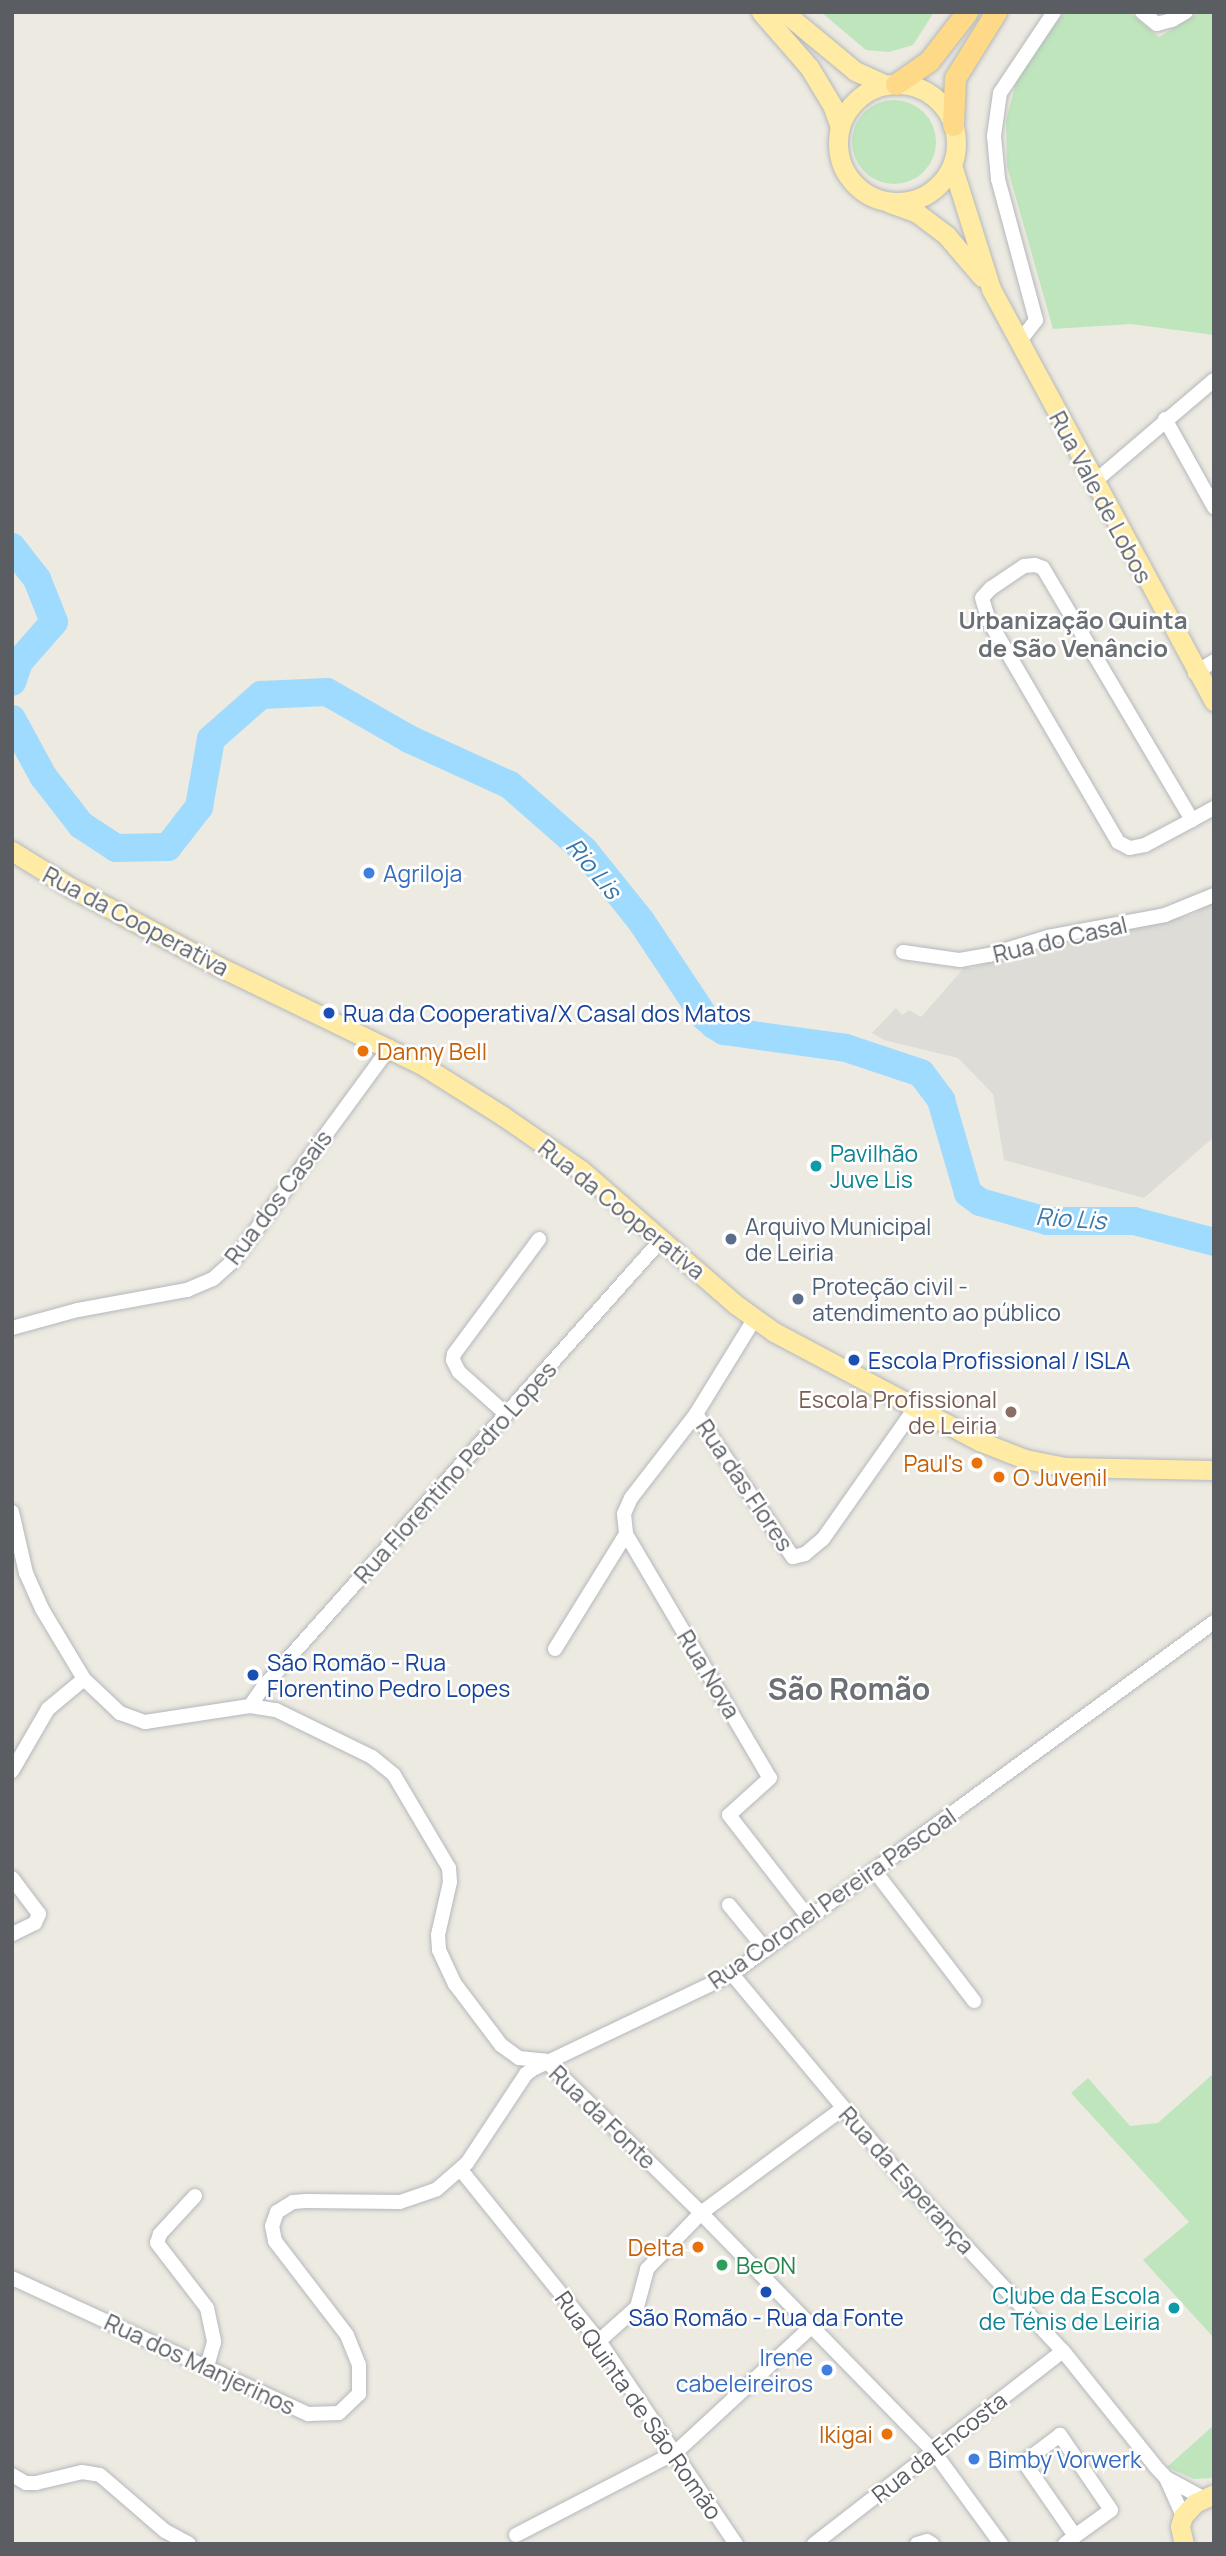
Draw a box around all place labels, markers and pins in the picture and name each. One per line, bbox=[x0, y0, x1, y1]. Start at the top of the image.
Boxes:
place label: Agriloja bbox=[383, 859, 462, 887]
marker: Agriloja bbox=[361, 865, 377, 881]
place label: Rua da Cooperativa/X Casal dos Matos bbox=[343, 999, 751, 1027]
marker: Rua da Cooperativa/X Casal dos Matos bbox=[321, 1005, 337, 1021]
place label: Danny Bell bbox=[377, 1037, 487, 1065]
marker: Danny Bell bbox=[355, 1043, 371, 1059]
place label: Pavilhão Juve Lis bbox=[830, 1139, 918, 1193]
marker: Pavilhão Juve Lis bbox=[808, 1158, 824, 1174]
place label: Arquivo Municipal de Leiria bbox=[745, 1212, 931, 1266]
marker: Arquivo Municipal de Leiria bbox=[723, 1231, 739, 1247]
place label: Proteção civil - atendimento ao público bbox=[812, 1272, 1061, 1326]
marker: Proteção civil - atendimento ao público bbox=[790, 1291, 806, 1307]
place label: Escola Profissional / ISLA bbox=[868, 1346, 1130, 1374]
marker: Escola Profissional / ISLA bbox=[846, 1352, 862, 1368]
place label: Escola Profissional de Leiria bbox=[799, 1385, 997, 1439]
marker: Escola Profissional de Leiria bbox=[1003, 1404, 1019, 1420]
place label: Paul's bbox=[903, 1449, 963, 1477]
marker: Paul's bbox=[969, 1455, 985, 1471]
place label: O Juvenil bbox=[1013, 1463, 1107, 1491]
marker: O Juvenil bbox=[991, 1469, 1007, 1485]
place label: São Romão - Rua Florentino Pedro Lopes bbox=[267, 1648, 510, 1702]
marker: São Romão - Rua Florentino Pedro Lopes bbox=[245, 1667, 261, 1683]
place label: Delta bbox=[628, 2233, 684, 2261]
marker: Delta bbox=[690, 2239, 706, 2255]
place label: BeON bbox=[736, 2251, 796, 2279]
marker: BeON bbox=[714, 2257, 730, 2273]
place label: Clube da Escola de Ténis de Leiria bbox=[979, 2281, 1160, 2335]
marker: São Romão - Rua da Fonte bbox=[758, 2284, 774, 2300]
marker: Clube da Escola de Ténis de Leiria bbox=[1166, 2300, 1182, 2316]
place label: São Romão - Rua da Fonte bbox=[628, 2303, 904, 2331]
place label: Irene cabeleireiros bbox=[676, 2343, 813, 2397]
marker: Irene cabeleireiros bbox=[819, 2362, 835, 2378]
place label: Ikigai bbox=[819, 2420, 873, 2448]
marker: Ikigai bbox=[879, 2426, 895, 2442]
place label: Bimby Vorwerk bbox=[988, 2445, 1141, 2473]
marker: Bimby Vorwerk bbox=[966, 2451, 982, 2467]

